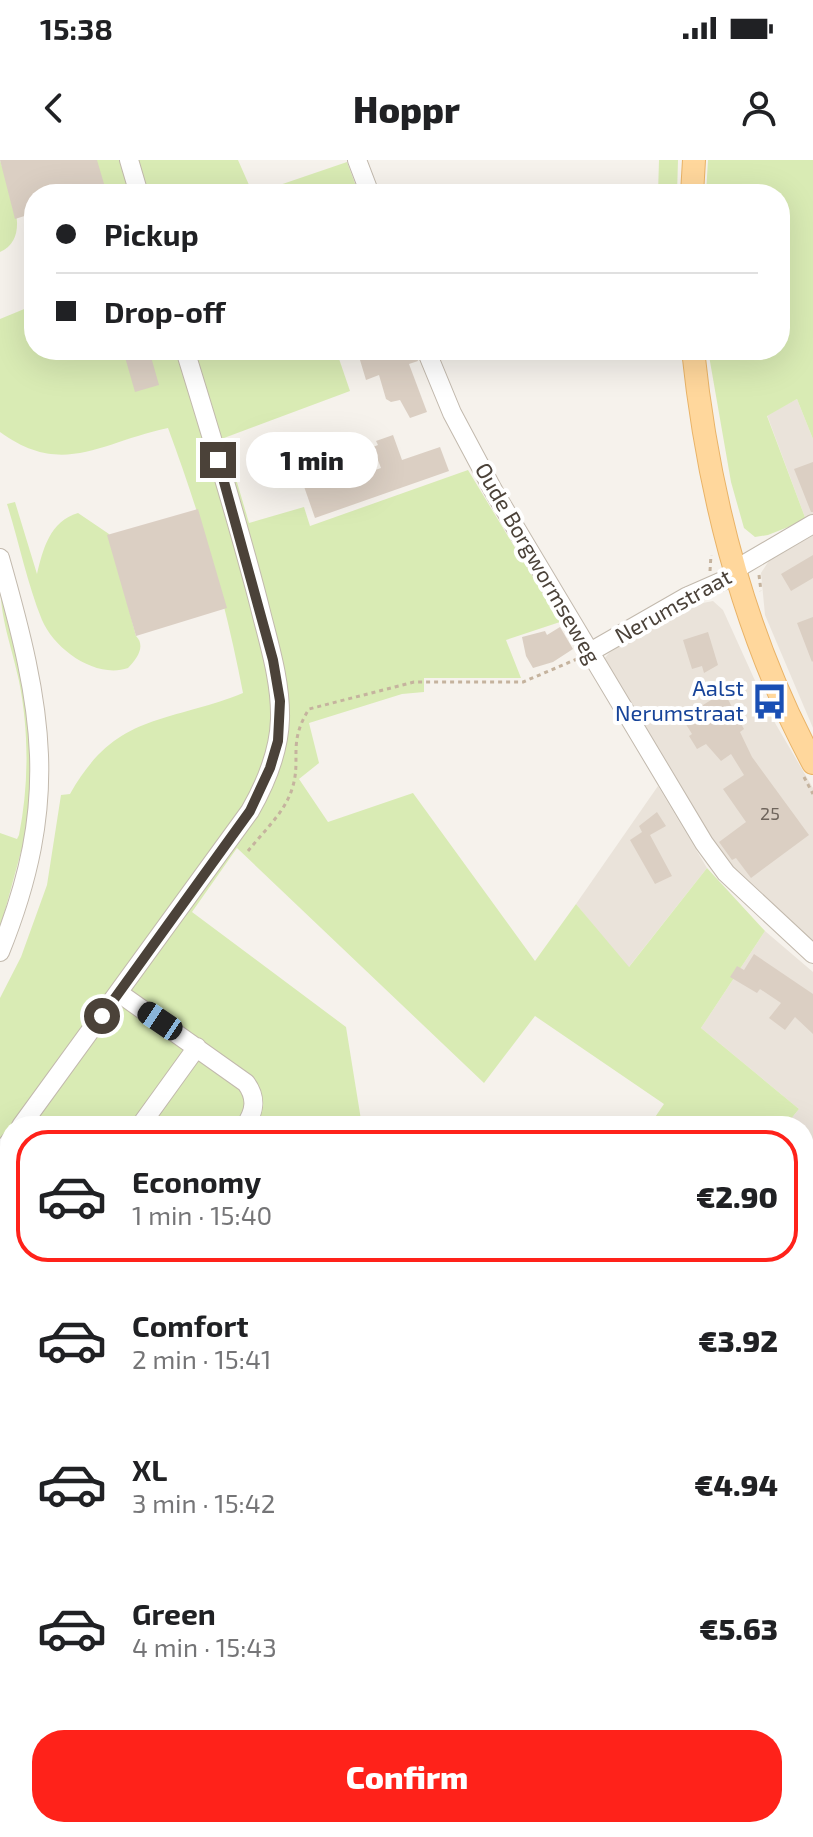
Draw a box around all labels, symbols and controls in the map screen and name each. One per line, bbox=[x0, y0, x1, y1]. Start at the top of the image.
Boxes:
text: 15:38 bbox=[40, 10, 113, 46]
icon: back bbox=[32, 86, 76, 130]
icon: person bbox=[737, 86, 781, 130]
text: Hoppr bbox=[353, 87, 460, 130]
text: Pickup bbox=[104, 216, 199, 252]
text: Drop-off bbox=[104, 293, 226, 329]
callout: 1 min bbox=[246, 432, 378, 488]
route end bbox=[200, 442, 236, 478]
text: 1 min bbox=[280, 444, 344, 475]
street label: Oude Borgwormseweg bbox=[471, 457, 607, 668]
street label: Nerumstraat bbox=[610, 563, 735, 648]
place label: Aalst Nerumstraat bbox=[615, 674, 744, 725]
bus stop icon: Aalst Nerumstraat bbox=[751, 682, 789, 720]
house number: 25 bbox=[760, 802, 780, 824]
route start bbox=[84, 998, 120, 1034]
car bbox=[133, 998, 187, 1044]
icon: car bbox=[36, 1160, 108, 1232]
text: Economy bbox=[132, 1163, 261, 1199]
text: €2.90 bbox=[696, 1178, 778, 1214]
text: 1 min · 15:40 bbox=[132, 1199, 272, 1230]
icon: car bbox=[36, 1304, 108, 1376]
text: Comfort bbox=[132, 1307, 249, 1343]
text: €3.92 bbox=[698, 1322, 778, 1358]
text: 2 min · 15:41 bbox=[132, 1343, 271, 1374]
icon: car bbox=[36, 1448, 108, 1520]
text: XL bbox=[132, 1451, 167, 1487]
text: €4.94 bbox=[694, 1466, 778, 1502]
text: 3 min · 15:42 bbox=[132, 1487, 275, 1518]
icon: car bbox=[36, 1592, 108, 1664]
text: Green bbox=[132, 1595, 216, 1631]
text: €5.63 bbox=[699, 1610, 778, 1646]
text: 4 min · 15:43 bbox=[132, 1631, 277, 1662]
button: Confirm bbox=[32, 1730, 782, 1822]

